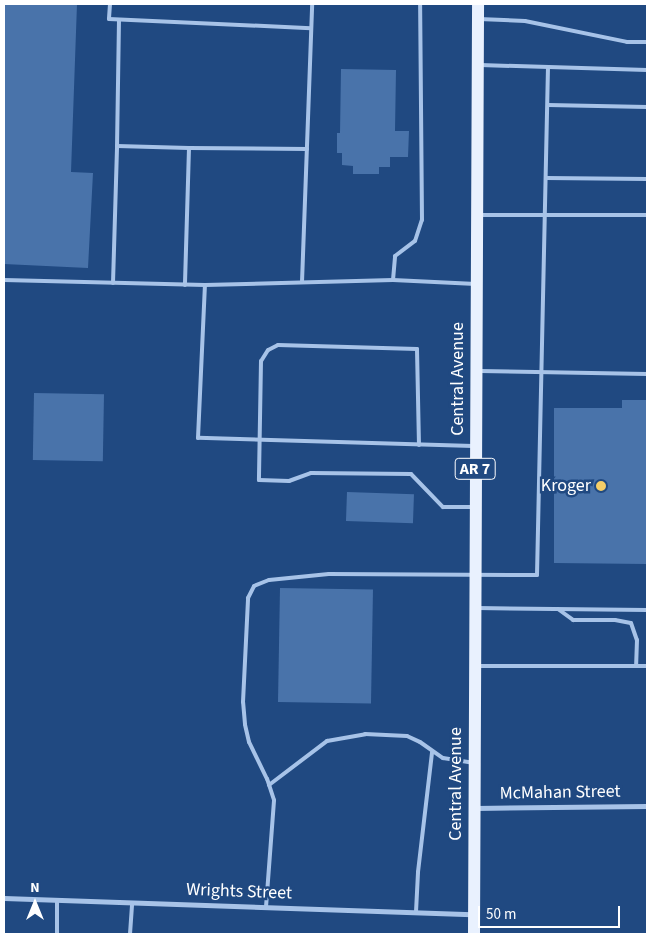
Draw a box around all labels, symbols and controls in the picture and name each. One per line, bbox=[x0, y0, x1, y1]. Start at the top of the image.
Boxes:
street label: Central Avenue bbox=[447, 322, 469, 436]
road number: AR 7 bbox=[454, 456, 496, 482]
place label: Kroger bbox=[541, 475, 591, 497]
marker: Kroger bbox=[595, 480, 607, 492]
street label: Central Avenue bbox=[445, 727, 467, 841]
street label: McMahan Street bbox=[499, 781, 621, 805]
north arrow bbox=[10, 878, 60, 928]
text: N bbox=[30, 878, 40, 898]
street label: Wrights Street bbox=[186, 879, 292, 905]
scale bar bbox=[481, 896, 624, 928]
text: 50 m bbox=[486, 904, 516, 925]

